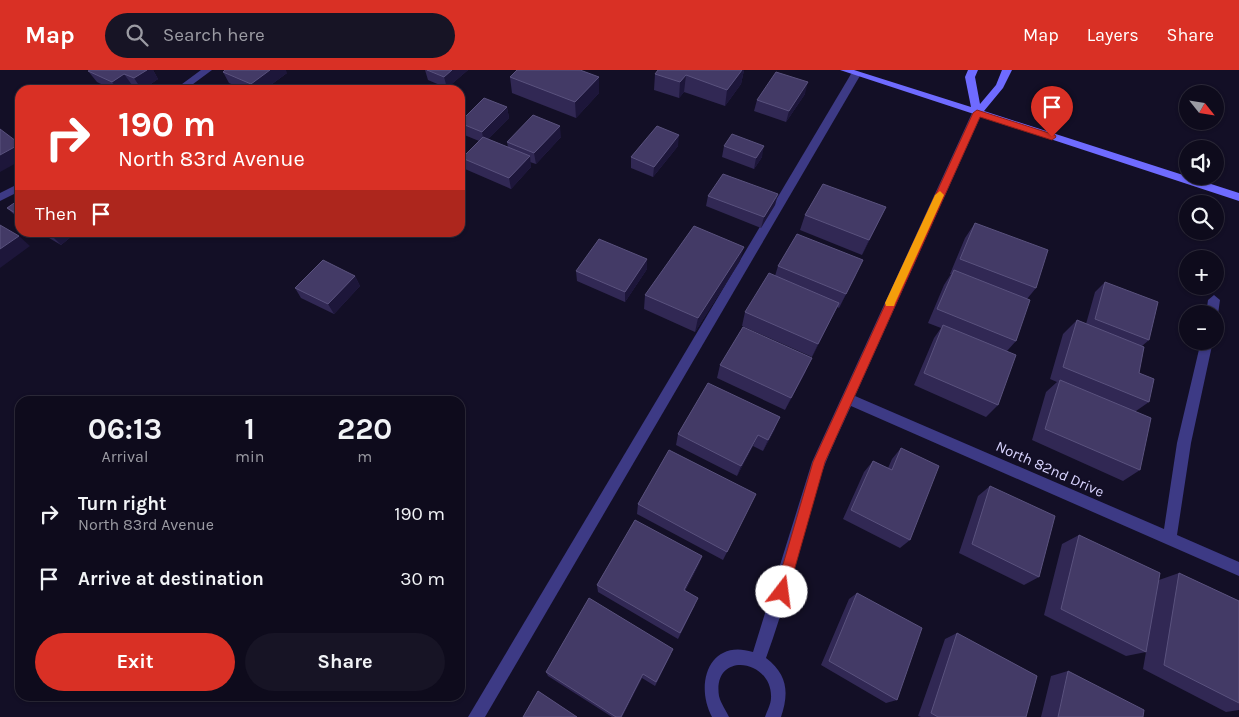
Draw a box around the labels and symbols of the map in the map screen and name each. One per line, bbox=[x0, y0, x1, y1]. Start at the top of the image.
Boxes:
north arrow bbox=[1179, 85, 1224, 130]
pin bbox=[1031, 86, 1073, 137]
street label: North 82nd Drive bbox=[993, 437, 1107, 501]
position arrow bbox=[755, 565, 807, 617]

